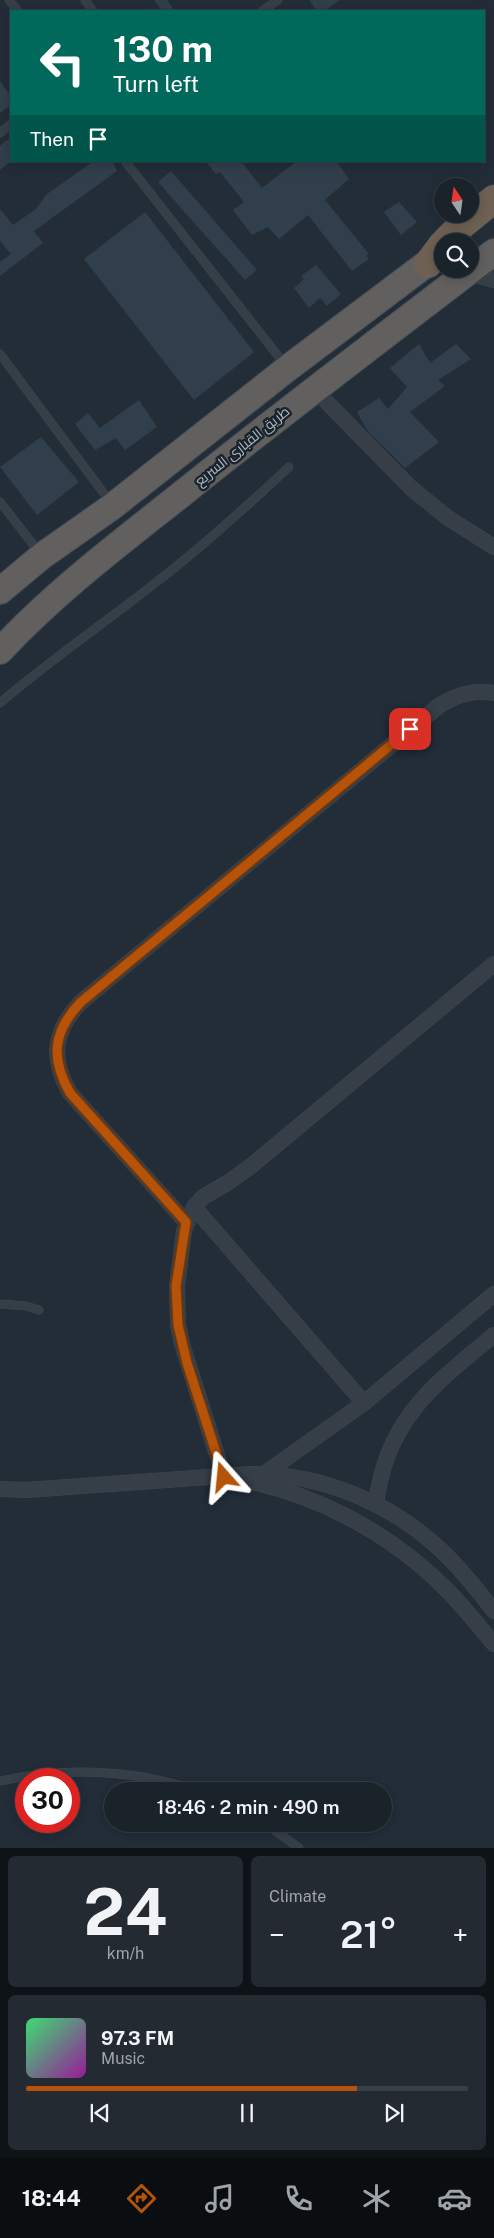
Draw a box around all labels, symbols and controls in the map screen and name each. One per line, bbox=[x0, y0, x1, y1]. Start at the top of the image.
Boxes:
text: 130 m bbox=[113, 29, 213, 70]
icon: left bbox=[30, 30, 95, 95]
text: Turn left bbox=[113, 71, 199, 97]
icon: arrive bbox=[84, 125, 112, 153]
text: Then bbox=[30, 128, 74, 150]
north arrow bbox=[434, 178, 479, 222]
map controls bbox=[434, 178, 479, 278]
button: search bbox=[434, 233, 479, 278]
street label: طريق القبارى السريع bbox=[191, 403, 293, 490]
pin bbox=[389, 708, 431, 750]
icon: arrive bbox=[396, 715, 424, 743]
position arrow bbox=[197, 1450, 249, 1502]
speed limit sign: 30 bbox=[15, 1768, 80, 1833]
text: 18:46 · 2 min · 490 m bbox=[156, 1796, 340, 1818]
text: 24 bbox=[84, 1873, 167, 1950]
text: Climate bbox=[269, 1887, 326, 1906]
text: 21° bbox=[340, 1912, 397, 1957]
text: − bbox=[269, 1918, 285, 1951]
text: + bbox=[452, 1918, 468, 1951]
text: km/h bbox=[107, 1944, 144, 1963]
text: 97.3 FM bbox=[101, 2027, 174, 2049]
text: Music bbox=[101, 2049, 145, 2068]
icon: previous bbox=[86, 2099, 114, 2127]
icon: pause bbox=[233, 2099, 261, 2127]
icon: next bbox=[380, 2099, 408, 2127]
icon: directions bbox=[124, 2181, 159, 2216]
icon: music bbox=[202, 2181, 237, 2216]
icon: phone bbox=[281, 2181, 316, 2216]
icon: climate bbox=[359, 2181, 394, 2216]
icon: car bbox=[437, 2181, 472, 2216]
text: 18:44 bbox=[22, 2185, 81, 2211]

